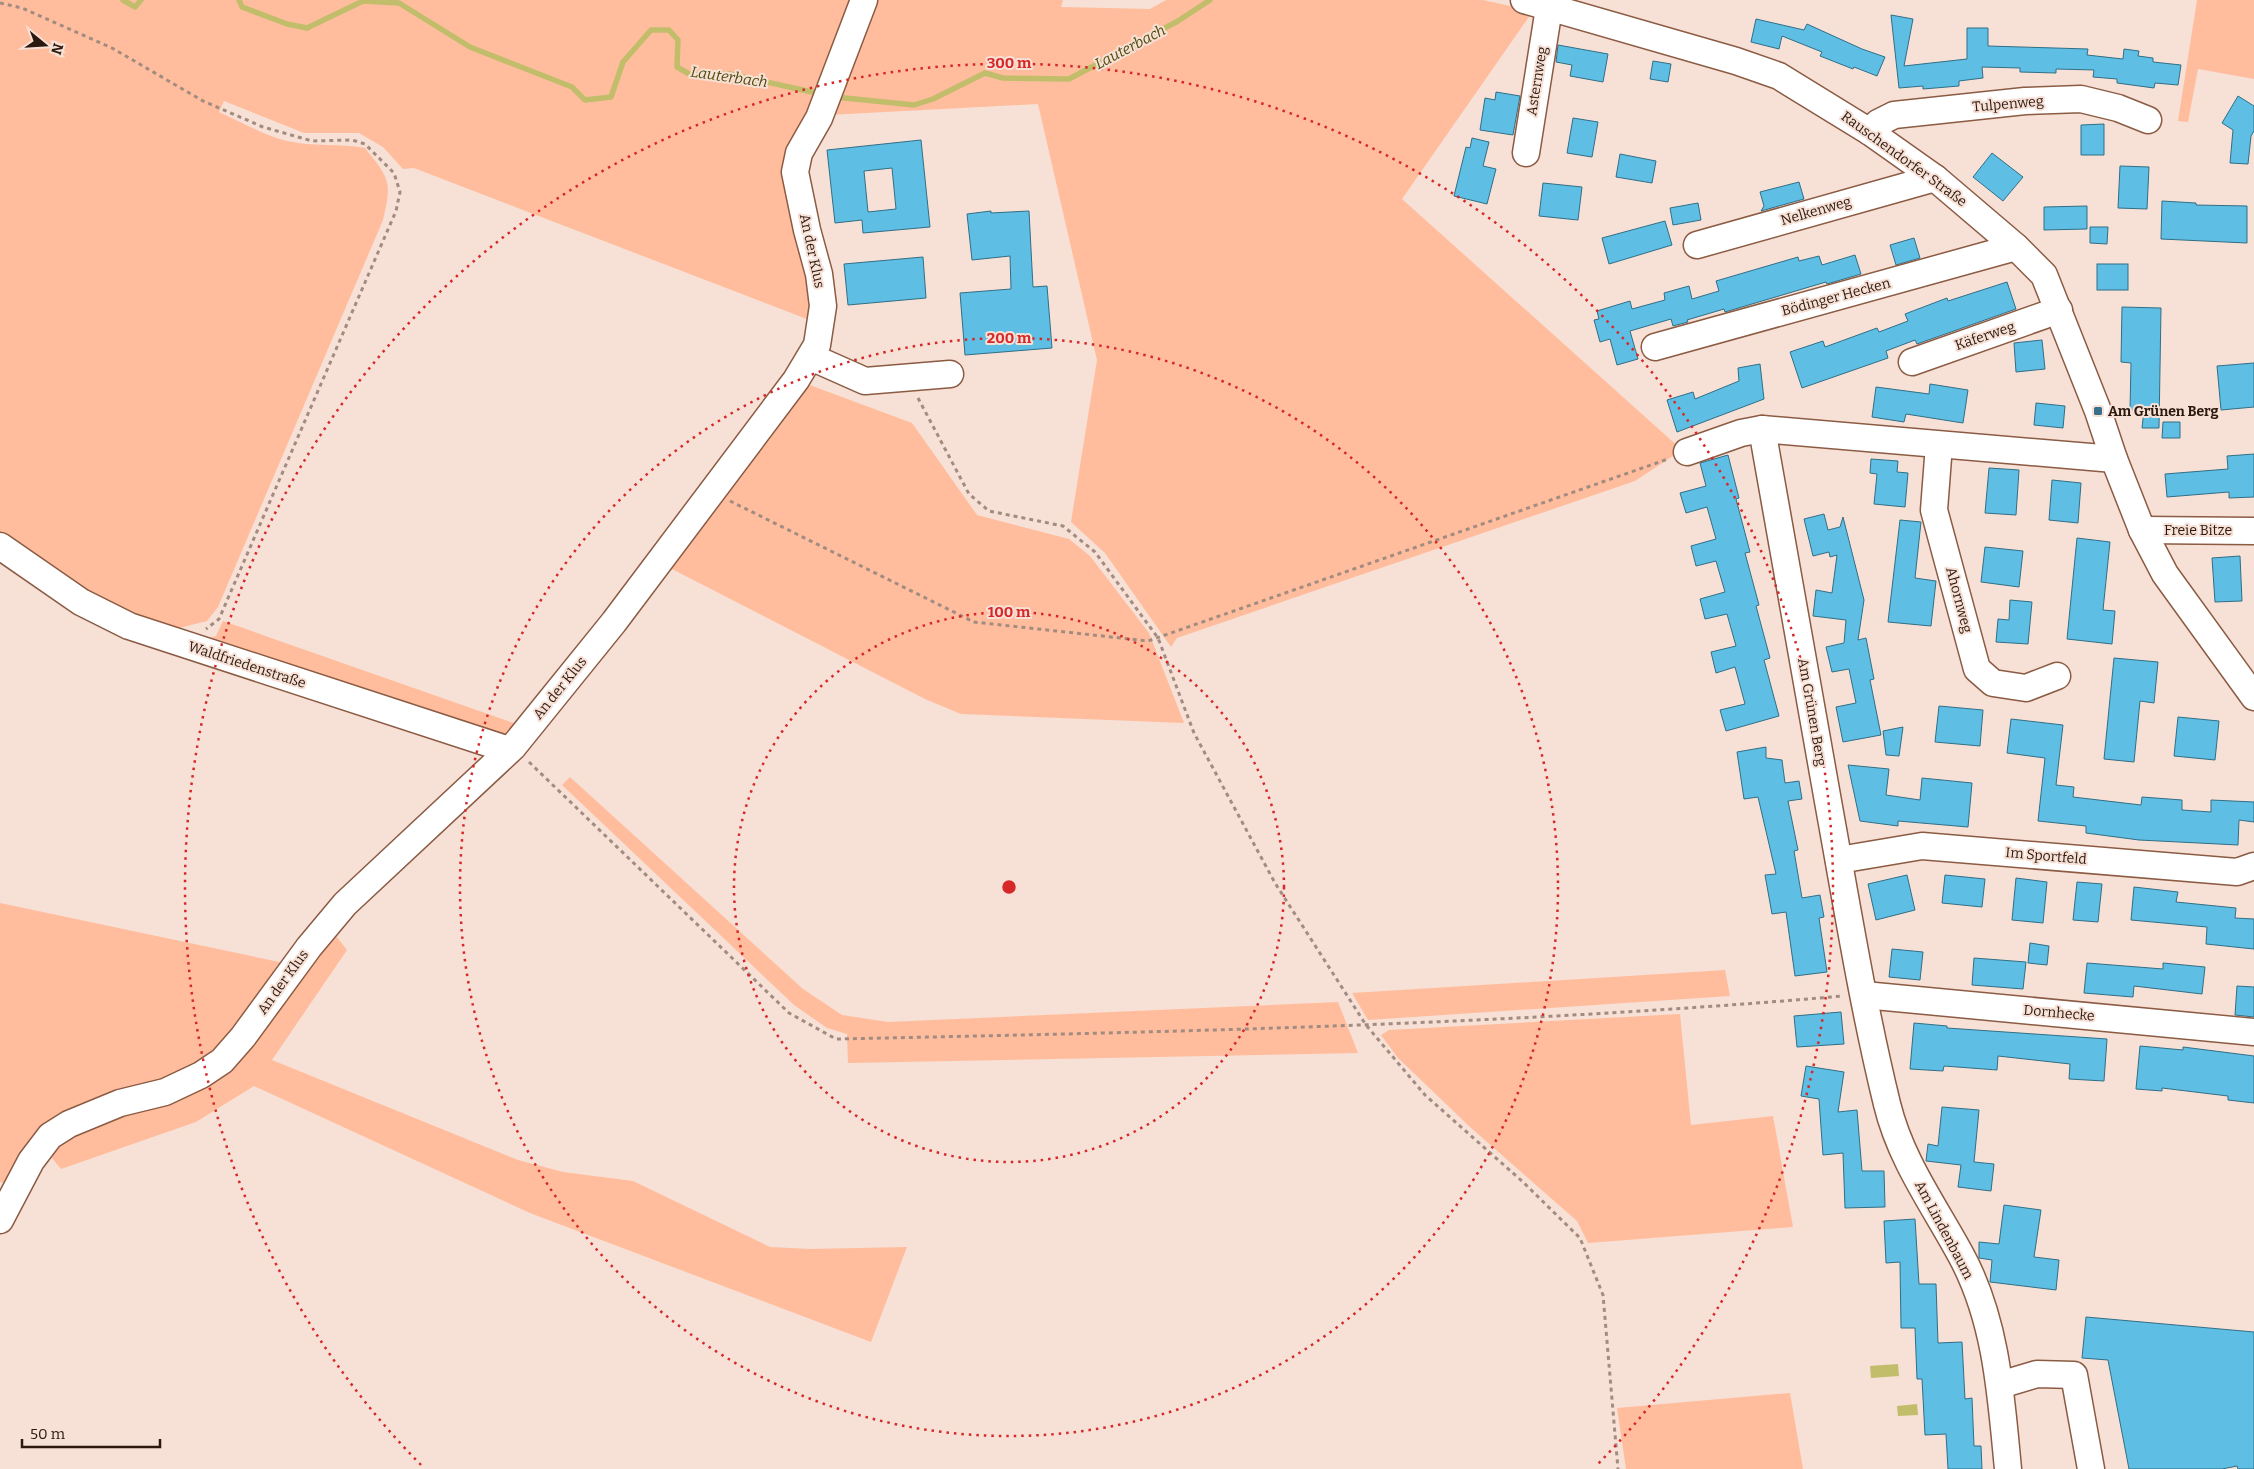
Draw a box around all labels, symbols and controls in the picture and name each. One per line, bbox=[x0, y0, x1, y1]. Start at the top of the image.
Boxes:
north arrow bbox=[20, 20, 70, 70]
water label: Lauterbach bbox=[1092, 21, 1169, 73]
text: N bbox=[47, 41, 67, 57]
street label: Asternweg bbox=[1523, 45, 1551, 117]
text: 300 m bbox=[987, 54, 1032, 72]
water label: Lauterbach bbox=[689, 63, 769, 91]
street label: Tulpenweg bbox=[1972, 92, 2045, 116]
street label: Rauschendorfer Straße bbox=[1838, 108, 1970, 210]
street label: Nelkenweg bbox=[1779, 193, 1853, 229]
street label: An der Klus bbox=[796, 212, 828, 290]
street label: Bödinger Hecken bbox=[1780, 274, 1892, 320]
street label: Käferweg bbox=[1953, 318, 2017, 354]
text: 200 m bbox=[987, 329, 1032, 347]
place label: Am Grünen Berg bbox=[2108, 403, 2218, 420]
marker: Am Grünen Berg bbox=[2092, 405, 2104, 417]
street label: Freie Bitze bbox=[2164, 522, 2232, 539]
street label: Ahornweg bbox=[1942, 565, 1976, 635]
text: 100 m bbox=[988, 603, 1031, 621]
street label: Waldfriedenstraße bbox=[186, 638, 308, 692]
street label: An der Klus bbox=[530, 653, 590, 723]
street label: Am Grünen Berg bbox=[1794, 657, 1830, 767]
street label: Im Sportfeld bbox=[2005, 844, 2087, 868]
centre of rings bbox=[1000, 878, 1018, 896]
street label: An der Klus bbox=[254, 946, 312, 1018]
street label: Dornhecke bbox=[2023, 1001, 2095, 1025]
street label: Am Lindenbaum bbox=[1911, 1178, 1977, 1283]
scale bar bbox=[22, 1416, 160, 1448]
text: 50 m bbox=[30, 1425, 66, 1443]

